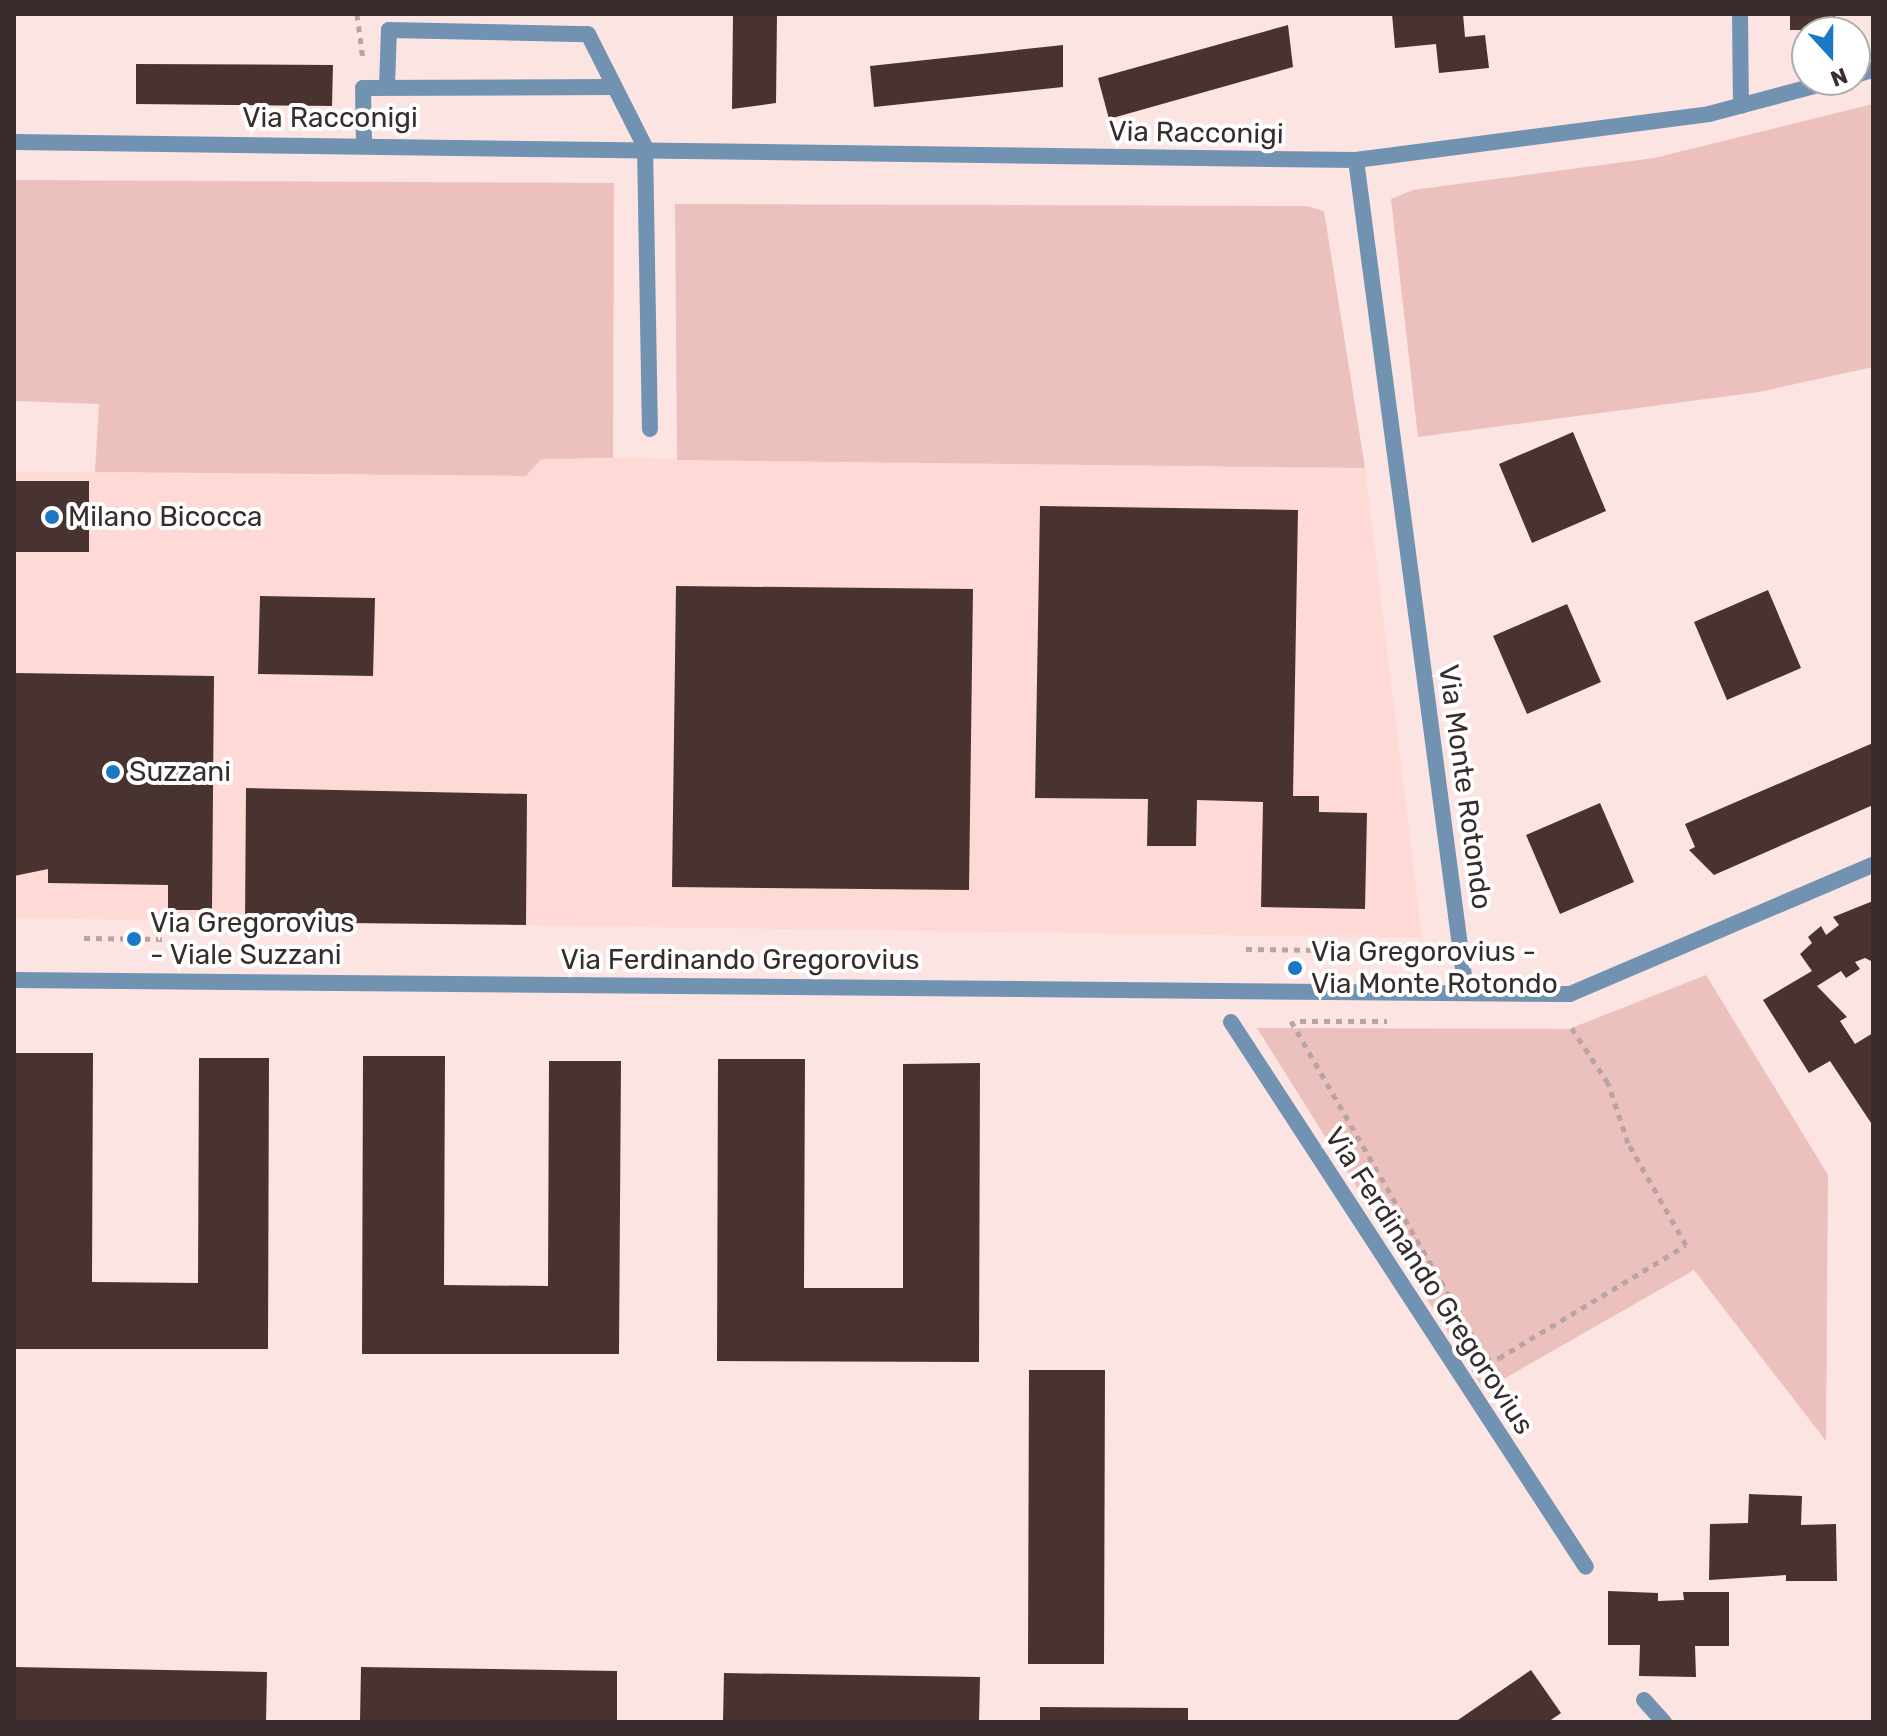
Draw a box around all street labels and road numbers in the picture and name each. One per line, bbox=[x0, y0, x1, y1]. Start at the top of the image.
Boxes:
street label: Via Racconigi bbox=[242, 101, 418, 135]
street label: Via Racconigi bbox=[1108, 115, 1284, 151]
street label: Via Monte Rotondo bbox=[1431, 663, 1499, 911]
street label: Via Ferdinando Gregorovius bbox=[560, 943, 920, 977]
street label: Via Ferdinando Gregorovius bbox=[1317, 1121, 1541, 1441]

